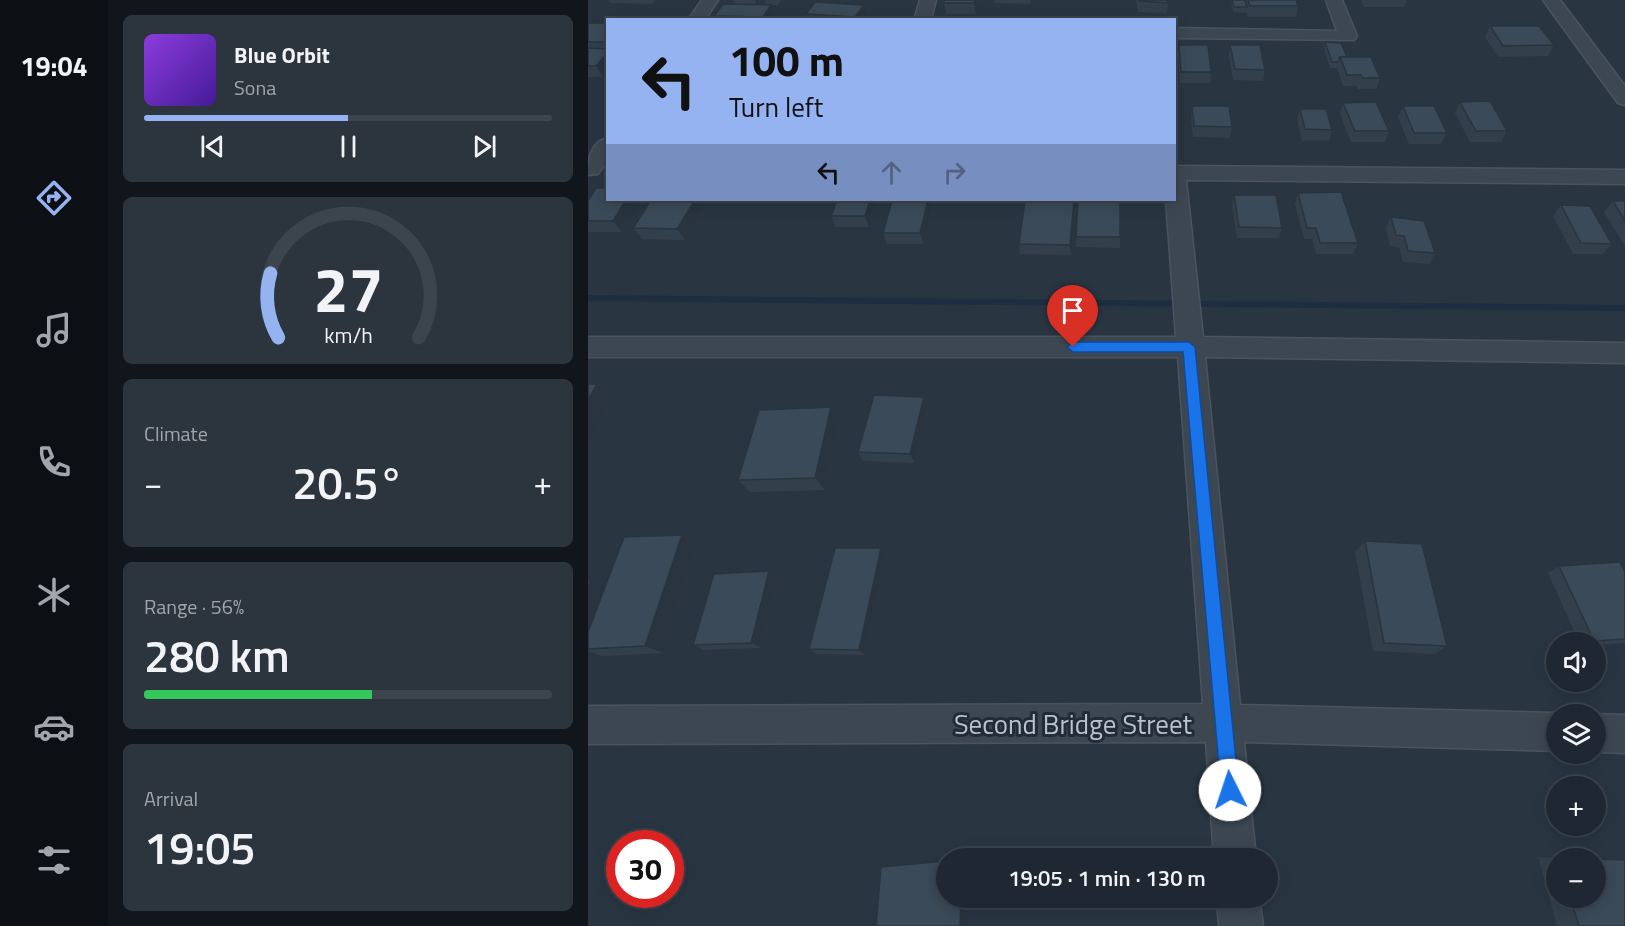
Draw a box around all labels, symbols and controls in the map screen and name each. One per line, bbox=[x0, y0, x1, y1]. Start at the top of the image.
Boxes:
text: 100 m bbox=[729, 28, 844, 92]
text: Blue Orbit bbox=[234, 38, 330, 72]
icon: left bbox=[630, 42, 708, 120]
text: 19:04 bbox=[20, 45, 88, 86]
text: Sona bbox=[234, 72, 276, 103]
text: Turn left bbox=[729, 86, 823, 127]
icon: previous bbox=[196, 130, 229, 163]
icon: pause bbox=[332, 130, 365, 163]
icon: next bbox=[468, 130, 501, 163]
icon: left bbox=[812, 156, 845, 189]
icon: ahead bbox=[875, 156, 908, 189]
icon: right bbox=[938, 156, 971, 189]
icon: directions bbox=[33, 177, 75, 219]
text: 27 bbox=[313, 241, 383, 336]
pin bbox=[1047, 285, 1098, 347]
icon: arrive bbox=[1056, 294, 1089, 327]
icon: music bbox=[33, 309, 75, 351]
text: km/h bbox=[324, 319, 372, 351]
text: Climate bbox=[144, 418, 208, 449]
icon: phone bbox=[33, 441, 75, 483]
text: 20.5° bbox=[292, 448, 404, 516]
text: − bbox=[144, 458, 162, 508]
text: + bbox=[534, 458, 552, 508]
icon: climate bbox=[33, 574, 75, 616]
text: Range · 56% bbox=[144, 591, 244, 622]
text: 280 km bbox=[144, 621, 290, 689]
map controls bbox=[1546, 632, 1606, 908]
button: sound bbox=[1546, 632, 1606, 692]
street label: Second Bridge Street bbox=[954, 703, 1193, 744]
button: layers bbox=[1546, 704, 1606, 764]
icon: car bbox=[33, 706, 75, 748]
position arrow bbox=[1198, 758, 1262, 822]
button: + bbox=[1546, 776, 1606, 836]
text: Arrival bbox=[144, 783, 198, 814]
text: 19:05 bbox=[144, 813, 256, 881]
speed limit sign: 30 bbox=[606, 830, 684, 908]
icon: filters bbox=[33, 839, 75, 881]
button: − bbox=[1546, 848, 1606, 908]
text: 19:05 · 1 min · 130 m bbox=[1008, 861, 1206, 895]

